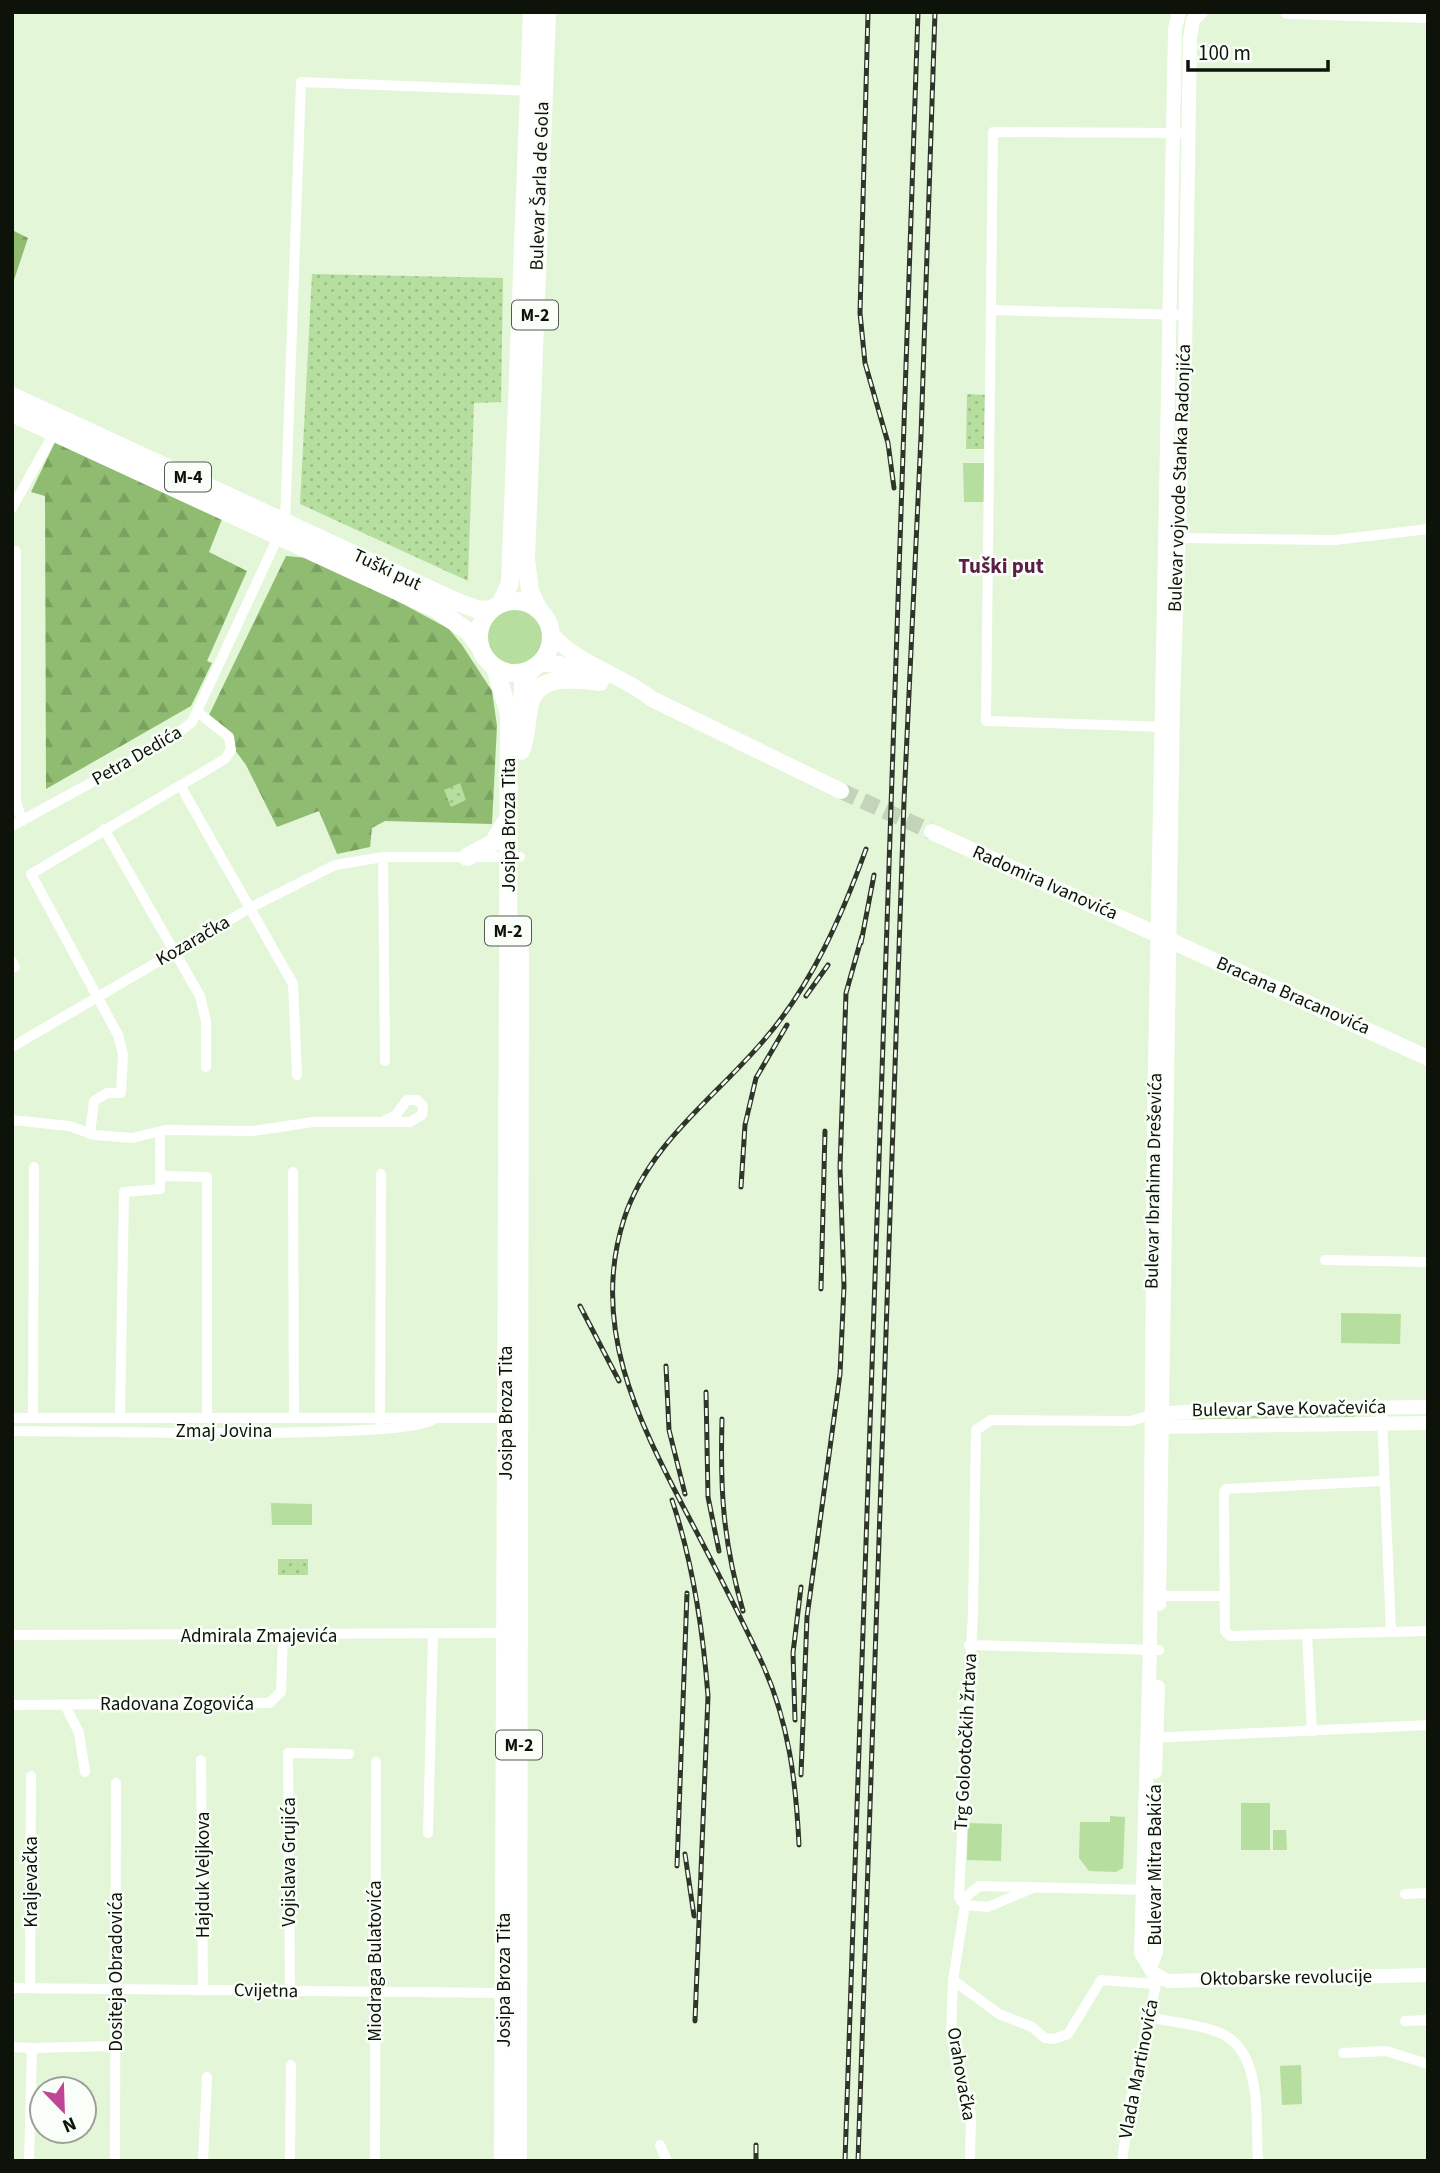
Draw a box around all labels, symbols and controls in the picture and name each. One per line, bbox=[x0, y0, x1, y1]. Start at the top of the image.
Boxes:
scale bar bbox=[1188, 28, 1328, 72]
text: 100 m bbox=[1198, 38, 1251, 68]
street label: Bulevar Šarla de Gola bbox=[524, 101, 556, 271]
road number: M-2 bbox=[512, 300, 558, 330]
street label: Bulevar vojvode Stanka Radonjića bbox=[1162, 343, 1198, 613]
road number: M-4 bbox=[165, 462, 211, 491]
street label: Tuški put bbox=[348, 542, 426, 598]
district label: Tuški put bbox=[958, 551, 1044, 581]
street label: Petra Dedića bbox=[87, 719, 187, 793]
street label: Josipa Broza Tita bbox=[496, 758, 523, 892]
street label: Radomira Ivanovića bbox=[968, 839, 1122, 927]
street label: Kozaračka bbox=[151, 909, 235, 973]
road number: M-2 bbox=[485, 916, 531, 946]
street label: Bracana Bracanovića bbox=[1212, 950, 1374, 1042]
street label: Bulevar Ibrahima Dreševića bbox=[1139, 1073, 1169, 1289]
street label: Josipa Broza Tita bbox=[493, 1346, 520, 1480]
street label: Bulevar Save Kovačevića bbox=[1191, 1394, 1387, 1424]
street label: Zmaj Jovina bbox=[176, 1418, 272, 1445]
street label: Admirala Zmajevića bbox=[181, 1623, 337, 1650]
street label: Trg Golootočkih žrtava bbox=[948, 1652, 984, 1832]
street label: Radovana Zogovića bbox=[100, 1691, 254, 1718]
road number: M-2 bbox=[496, 1730, 542, 1760]
street label: Bulevar Mitra Bakića bbox=[1142, 1784, 1169, 1946]
street label: Vojislava Grujića bbox=[276, 1797, 303, 1927]
street label: Hajduk Veljkova bbox=[190, 1812, 217, 1938]
street label: Kraljevačka bbox=[18, 1836, 45, 1928]
street label: Miodraga Bulatovića bbox=[362, 1880, 389, 2042]
street label: Dositeja Obradovića bbox=[103, 1892, 130, 2052]
street label: Josipa Broza Tita bbox=[491, 1913, 518, 2047]
street label: Oktobarske revolucije bbox=[1200, 1963, 1372, 1993]
street label: Cvijetna bbox=[234, 1977, 298, 2005]
street label: Vlada Martinovića bbox=[1112, 1997, 1166, 2141]
street label: Orahovačka bbox=[940, 2025, 982, 2123]
north arrow bbox=[28, 2075, 98, 2145]
text: N bbox=[58, 2109, 80, 2139]

